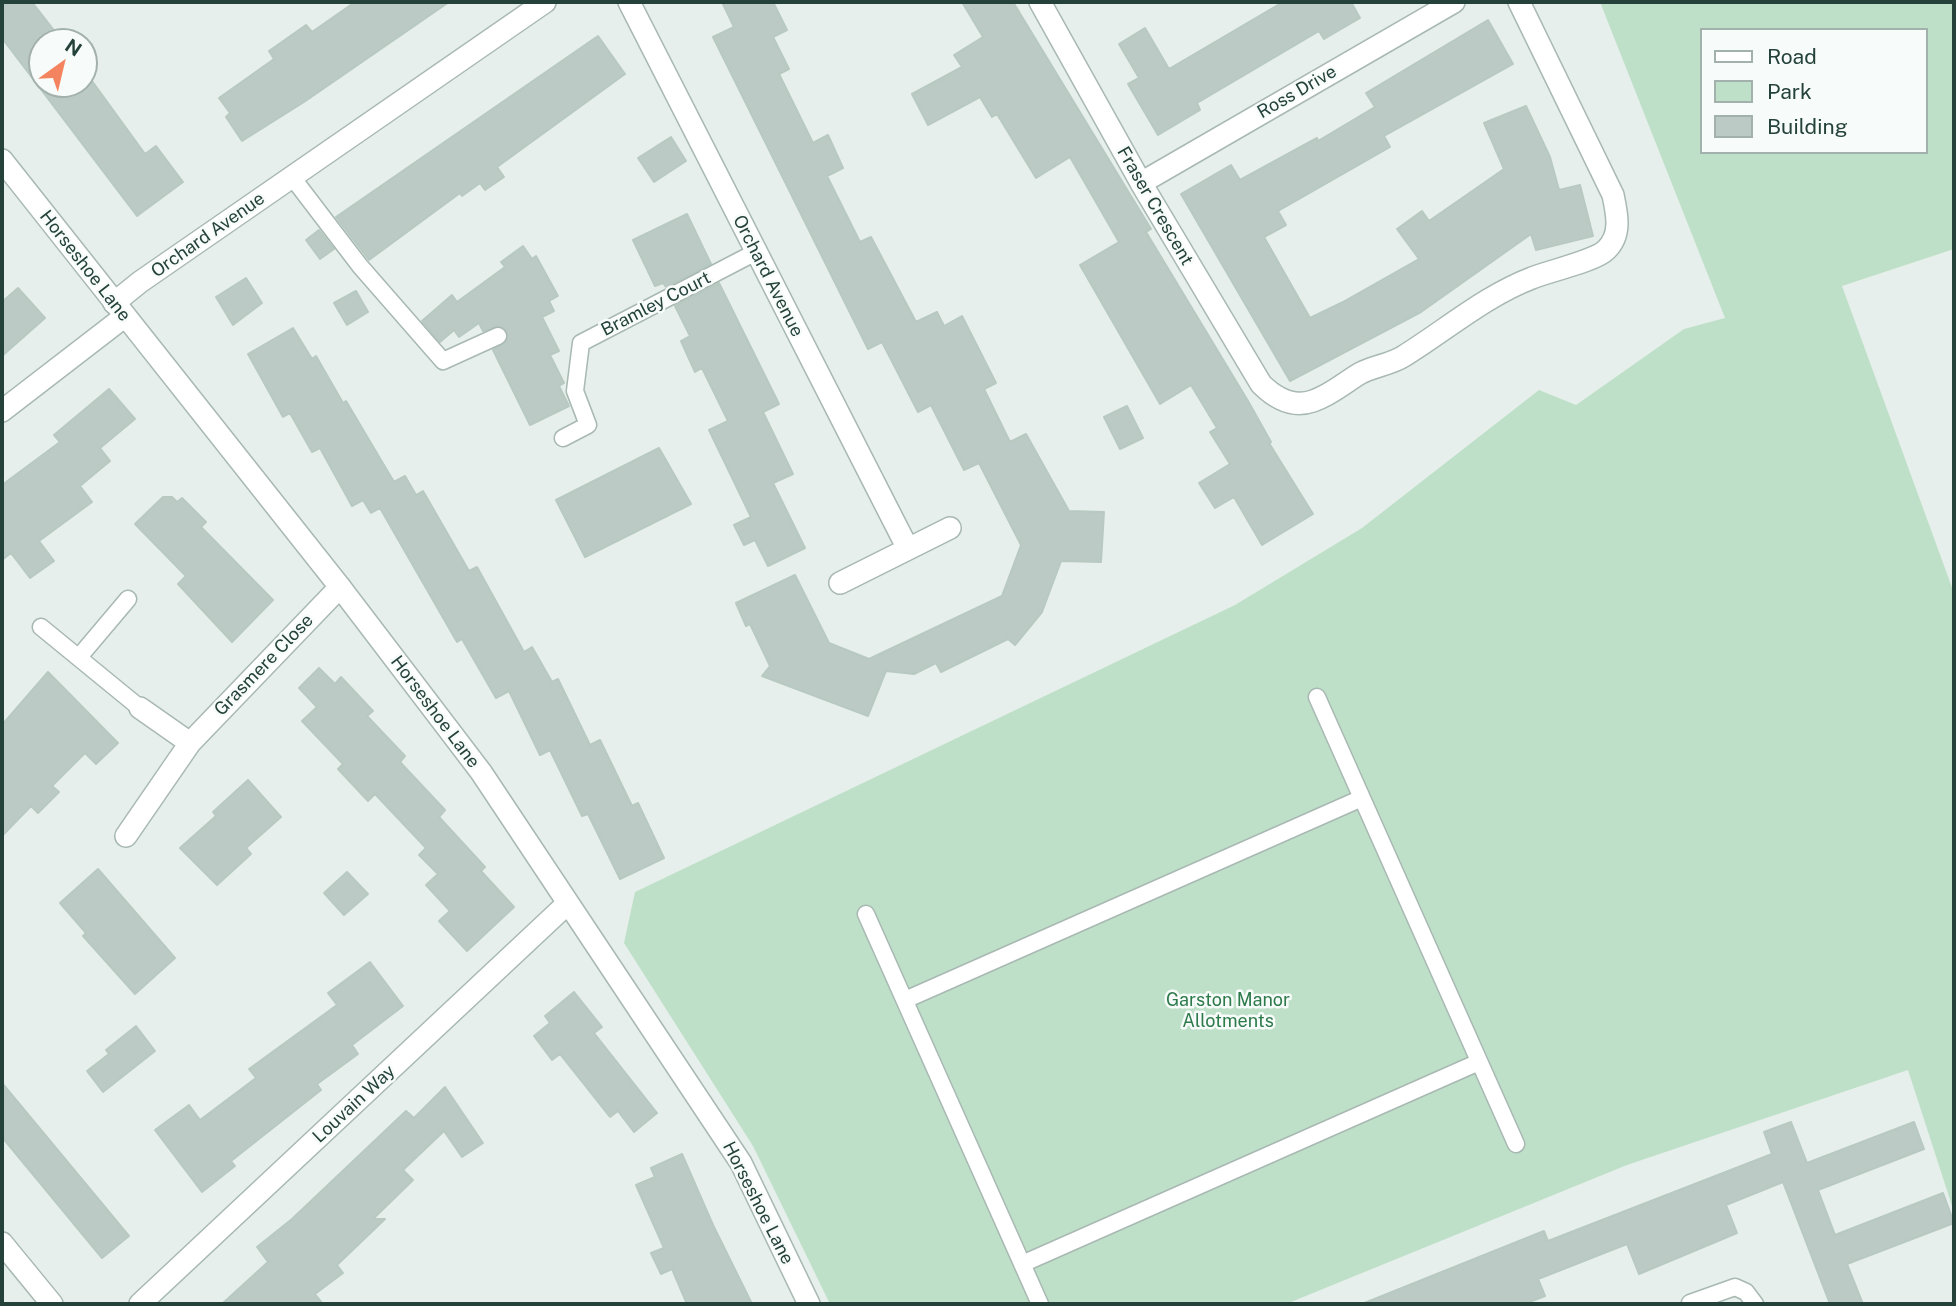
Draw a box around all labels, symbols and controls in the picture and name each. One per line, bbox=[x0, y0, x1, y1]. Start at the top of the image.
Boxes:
north arrow bbox=[28, 28, 98, 98]
legend bbox=[1700, 28, 1928, 154]
text: N bbox=[61, 34, 86, 61]
text: Road bbox=[1767, 44, 1817, 69]
street label: Ross Drive bbox=[1254, 61, 1340, 123]
text: Park bbox=[1767, 79, 1812, 104]
text: Building bbox=[1767, 114, 1848, 139]
street label: Fraser Crescent bbox=[1112, 143, 1198, 269]
street label: Orchard Avenue bbox=[147, 188, 269, 282]
street label: Horseshoe Lane bbox=[35, 206, 135, 326]
street label: Orchard Avenue bbox=[728, 212, 808, 340]
street label: Bramley Court bbox=[598, 267, 714, 341]
street label: Grasmere Close bbox=[210, 610, 318, 720]
street label: Horseshoe Lane bbox=[386, 652, 484, 772]
park label: Garston Manor Allotments bbox=[1166, 989, 1290, 1032]
street label: Louvain Way bbox=[308, 1060, 400, 1148]
street label: Horseshoe Lane bbox=[718, 1138, 798, 1268]

